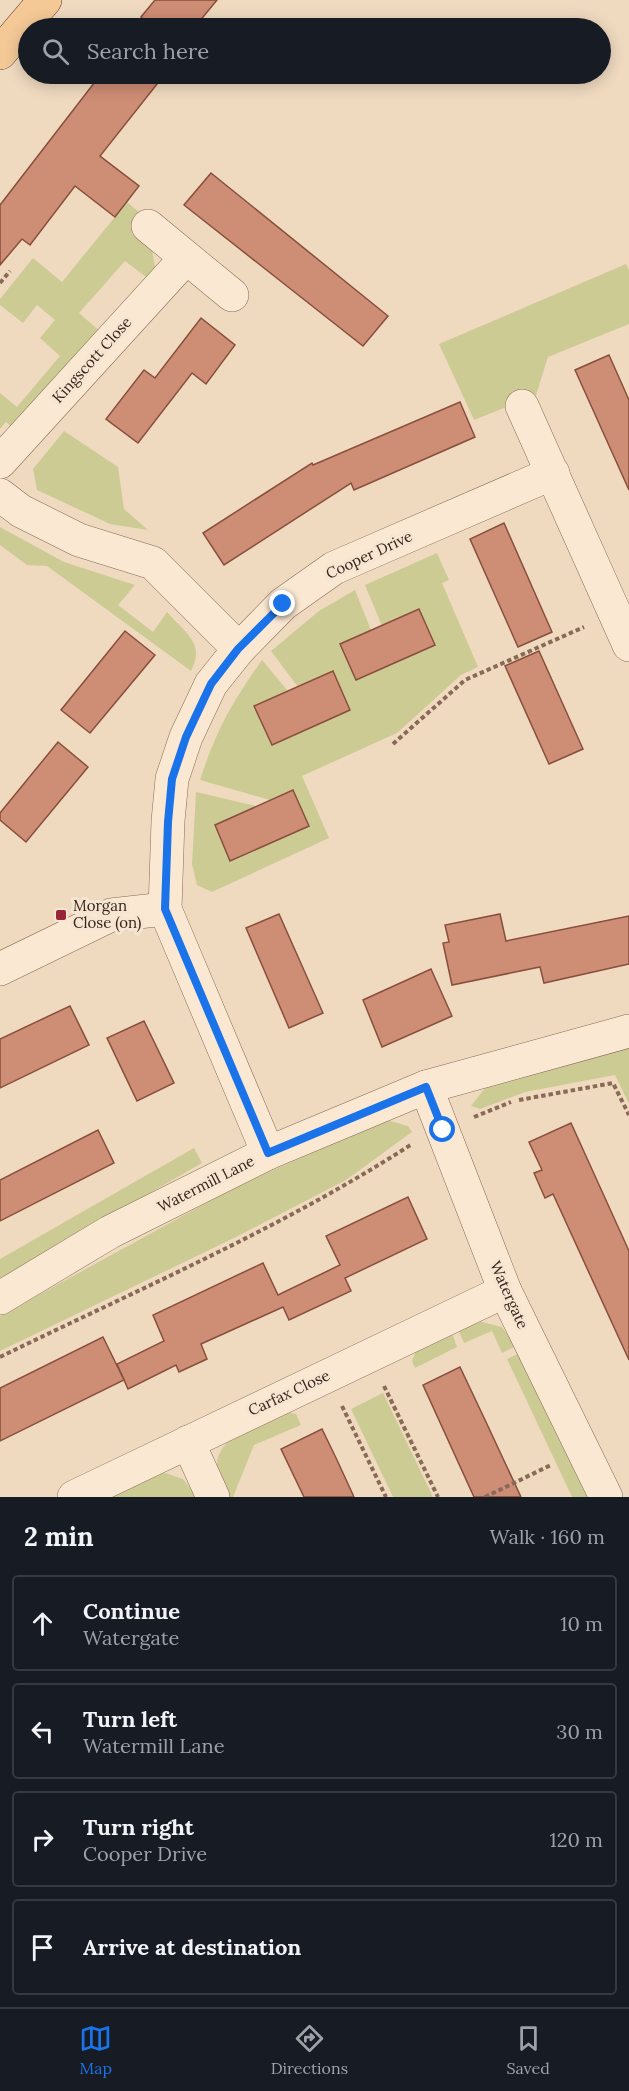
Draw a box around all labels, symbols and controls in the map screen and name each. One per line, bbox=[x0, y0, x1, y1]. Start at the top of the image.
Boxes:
search box bbox=[18, 18, 611, 84]
icon: search bbox=[39, 35, 72, 68]
text: Search here bbox=[87, 37, 209, 65]
street label: Kingscott Close bbox=[48, 313, 135, 407]
street label: Cooper Drive bbox=[323, 526, 415, 583]
route end bbox=[269, 590, 295, 616]
place label: Morgan Close (on) bbox=[73, 896, 142, 933]
marker: Morgan Close (on) bbox=[54, 908, 68, 922]
route start bbox=[429, 1116, 455, 1142]
street label: Watermill Lane bbox=[154, 1151, 257, 1216]
street label: Watergate bbox=[486, 1258, 533, 1332]
street label: Carfax Close bbox=[245, 1365, 333, 1420]
text: 2 min bbox=[24, 1520, 94, 1553]
text: Walk · 160 m bbox=[489, 1524, 605, 1549]
text: Continue bbox=[83, 1597, 180, 1625]
icon: ahead bbox=[26, 1607, 59, 1640]
text: 10 m bbox=[560, 1611, 603, 1636]
text: Watergate bbox=[83, 1625, 179, 1650]
text: Turn left bbox=[83, 1705, 177, 1733]
icon: left bbox=[26, 1715, 59, 1748]
text: 30 m bbox=[556, 1719, 603, 1744]
text: Watermill Lane bbox=[83, 1733, 224, 1758]
text: Turn right bbox=[83, 1813, 194, 1841]
icon: right bbox=[26, 1823, 59, 1856]
text: 120 m bbox=[549, 1827, 603, 1852]
text: Cooper Drive bbox=[83, 1841, 207, 1866]
icon: arrive bbox=[26, 1931, 59, 1964]
text: Arrive at destination bbox=[83, 1933, 301, 1961]
tab: Map bbox=[79, 2022, 112, 2078]
tab: Directions bbox=[271, 2022, 348, 2078]
tab: Saved bbox=[506, 2022, 550, 2078]

